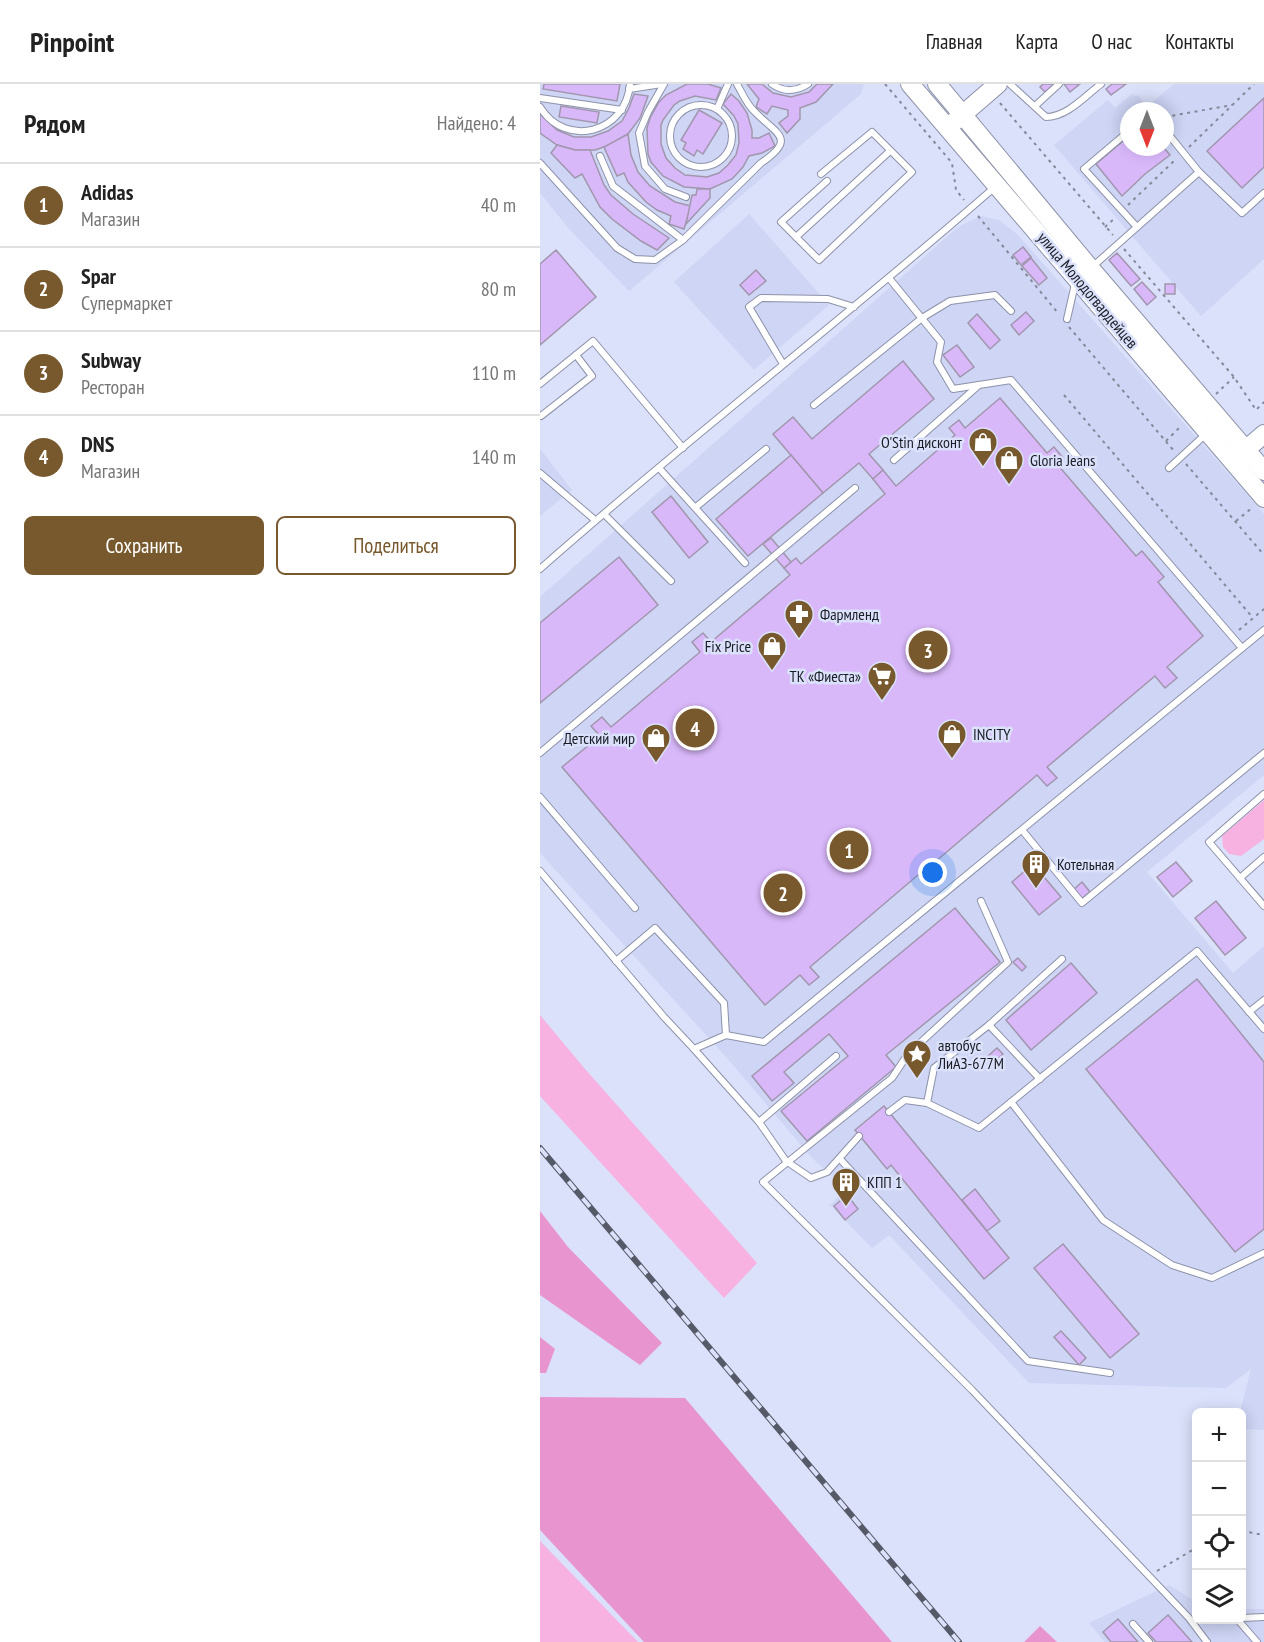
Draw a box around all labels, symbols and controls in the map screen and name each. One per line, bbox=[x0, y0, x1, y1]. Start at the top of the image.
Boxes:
text: Pinpoint bbox=[30, 23, 114, 60]
text: Главная bbox=[926, 28, 982, 55]
text: Карта bbox=[1015, 28, 1058, 55]
text: О нас bbox=[1091, 28, 1132, 55]
text: Контакты bbox=[1165, 28, 1234, 55]
north arrow bbox=[1120, 102, 1174, 156]
text: Рядом bbox=[24, 107, 85, 140]
text: Найдено: 4 bbox=[437, 110, 516, 136]
text: Adidas bbox=[81, 178, 133, 206]
text: 1 bbox=[39, 192, 48, 218]
text: 40 m bbox=[481, 192, 516, 218]
text: Магазин bbox=[81, 206, 140, 232]
street label: улица Молодогвардейцев bbox=[1033, 228, 1143, 352]
text: Spar bbox=[81, 262, 116, 290]
text: 2 bbox=[39, 276, 48, 302]
text: 80 m bbox=[481, 276, 516, 302]
text: Супермаркет bbox=[81, 290, 172, 316]
text: Subway bbox=[81, 346, 141, 374]
text: 3 bbox=[39, 360, 48, 386]
text: 110 m bbox=[472, 360, 516, 386]
text: Ресторан bbox=[81, 374, 145, 400]
shop icon: O'Stin дисконт bbox=[967, 426, 999, 468]
text: DNS bbox=[81, 430, 114, 458]
place label: O'Stin дисконт bbox=[881, 432, 963, 452]
text: 4 bbox=[39, 444, 48, 470]
text: 140 m bbox=[472, 444, 516, 470]
shop icon: Gloria Jeans bbox=[993, 444, 1025, 486]
place label: Gloria Jeans bbox=[1030, 450, 1095, 470]
text: Магазин bbox=[81, 458, 140, 484]
button: Сохранить bbox=[24, 516, 264, 575]
button: Поделиться bbox=[276, 516, 516, 575]
pharmacy icon: Фармленд bbox=[783, 598, 815, 640]
place label: Фармленд bbox=[820, 604, 879, 624]
pin: 3 bbox=[908, 628, 948, 672]
shop icon: Fix Price bbox=[756, 630, 788, 672]
place label: Fix Price bbox=[705, 636, 751, 656]
supermarket icon: ТК «Фиеста» bbox=[866, 660, 898, 702]
place label: ТК «Фиеста» bbox=[790, 666, 861, 686]
pin: 4 bbox=[676, 706, 714, 750]
shop icon: INCITY bbox=[936, 718, 968, 760]
shop icon: Детский мир bbox=[640, 722, 672, 764]
place label: INCITY bbox=[973, 724, 1011, 744]
place label: Детский мир bbox=[563, 728, 635, 748]
pin: 1 bbox=[830, 828, 868, 873]
building icon: Котельная bbox=[1020, 848, 1052, 890]
place label: Котельная bbox=[1057, 854, 1114, 874]
your location bbox=[918, 858, 947, 887]
pin: 2 bbox=[764, 870, 802, 916]
place label: автобус ЛиАЗ-677М bbox=[937, 1035, 1004, 1073]
place icon: автобус ЛиАЗ-677М bbox=[901, 1038, 933, 1080]
building icon: КПП 1 bbox=[830, 1166, 862, 1208]
place label: КПП 1 bbox=[867, 1172, 902, 1192]
map controls bbox=[1192, 1408, 1246, 1624]
button: + bbox=[1192, 1408, 1246, 1462]
button: − bbox=[1192, 1462, 1246, 1516]
button: locate bbox=[1192, 1516, 1246, 1570]
button: layers bbox=[1192, 1570, 1246, 1624]

